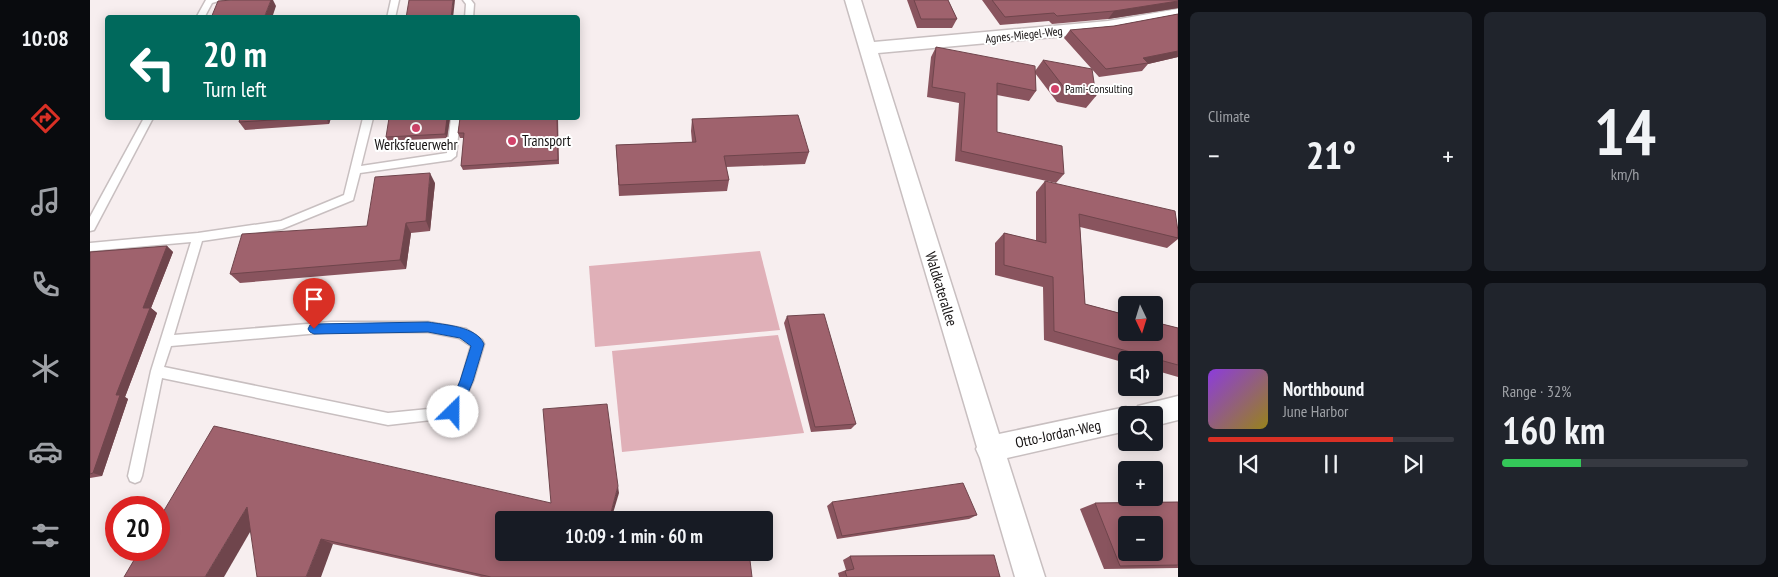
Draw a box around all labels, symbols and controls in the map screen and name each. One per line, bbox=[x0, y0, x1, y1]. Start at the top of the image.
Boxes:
street label: Agnes-Miegel-Weg bbox=[985, 23, 1063, 46]
text: 10:08 bbox=[21, 24, 69, 52]
text: 20 m bbox=[203, 31, 267, 77]
icon: left bbox=[120, 35, 185, 100]
text: Turn left bbox=[203, 75, 267, 103]
place label: Pami-Consulting bbox=[1065, 81, 1133, 96]
marker: Pami-Consulting bbox=[1049, 83, 1061, 95]
text: 14 bbox=[1594, 89, 1656, 173]
icon: directions bbox=[28, 101, 63, 136]
text: Climate bbox=[1208, 106, 1250, 126]
marker: Werksfeuerwehr bbox=[410, 122, 422, 134]
text: 21° bbox=[1306, 130, 1356, 179]
place label: Transport bbox=[522, 131, 571, 150]
place label: Werksfeuerwehr bbox=[374, 135, 458, 154]
marker: Transport bbox=[506, 135, 518, 147]
text: − bbox=[1208, 137, 1220, 174]
text: + bbox=[1442, 137, 1454, 174]
text: km/h bbox=[1611, 164, 1639, 184]
icon: music bbox=[28, 184, 63, 219]
street label: Waldkaterallee bbox=[921, 249, 962, 328]
icon: phone bbox=[28, 267, 63, 302]
pin bbox=[293, 278, 335, 329]
icon: arrive bbox=[300, 285, 328, 313]
north arrow bbox=[1118, 296, 1162, 341]
map controls bbox=[1118, 296, 1163, 561]
icon: climate bbox=[28, 351, 63, 386]
button: sound bbox=[1118, 351, 1163, 396]
text: Northbound bbox=[1283, 377, 1364, 401]
text: Range · 32% bbox=[1502, 381, 1571, 401]
position arrow bbox=[426, 385, 478, 437]
text: June Harbor bbox=[1283, 401, 1348, 421]
text: 160 km bbox=[1502, 405, 1605, 454]
button: search bbox=[1118, 406, 1163, 451]
street label: Otto-Jordan-Weg bbox=[1013, 415, 1102, 452]
icon: car bbox=[28, 434, 63, 469]
icon: previous bbox=[1235, 450, 1263, 478]
icon: pause bbox=[1317, 450, 1345, 478]
icon: next bbox=[1399, 450, 1427, 478]
button: + bbox=[1118, 461, 1163, 506]
speed limit sign: 20 bbox=[105, 496, 170, 561]
button: − bbox=[1118, 516, 1163, 561]
icon: filters bbox=[28, 518, 63, 553]
text: 10:09 · 1 min · 60 m bbox=[565, 524, 703, 548]

